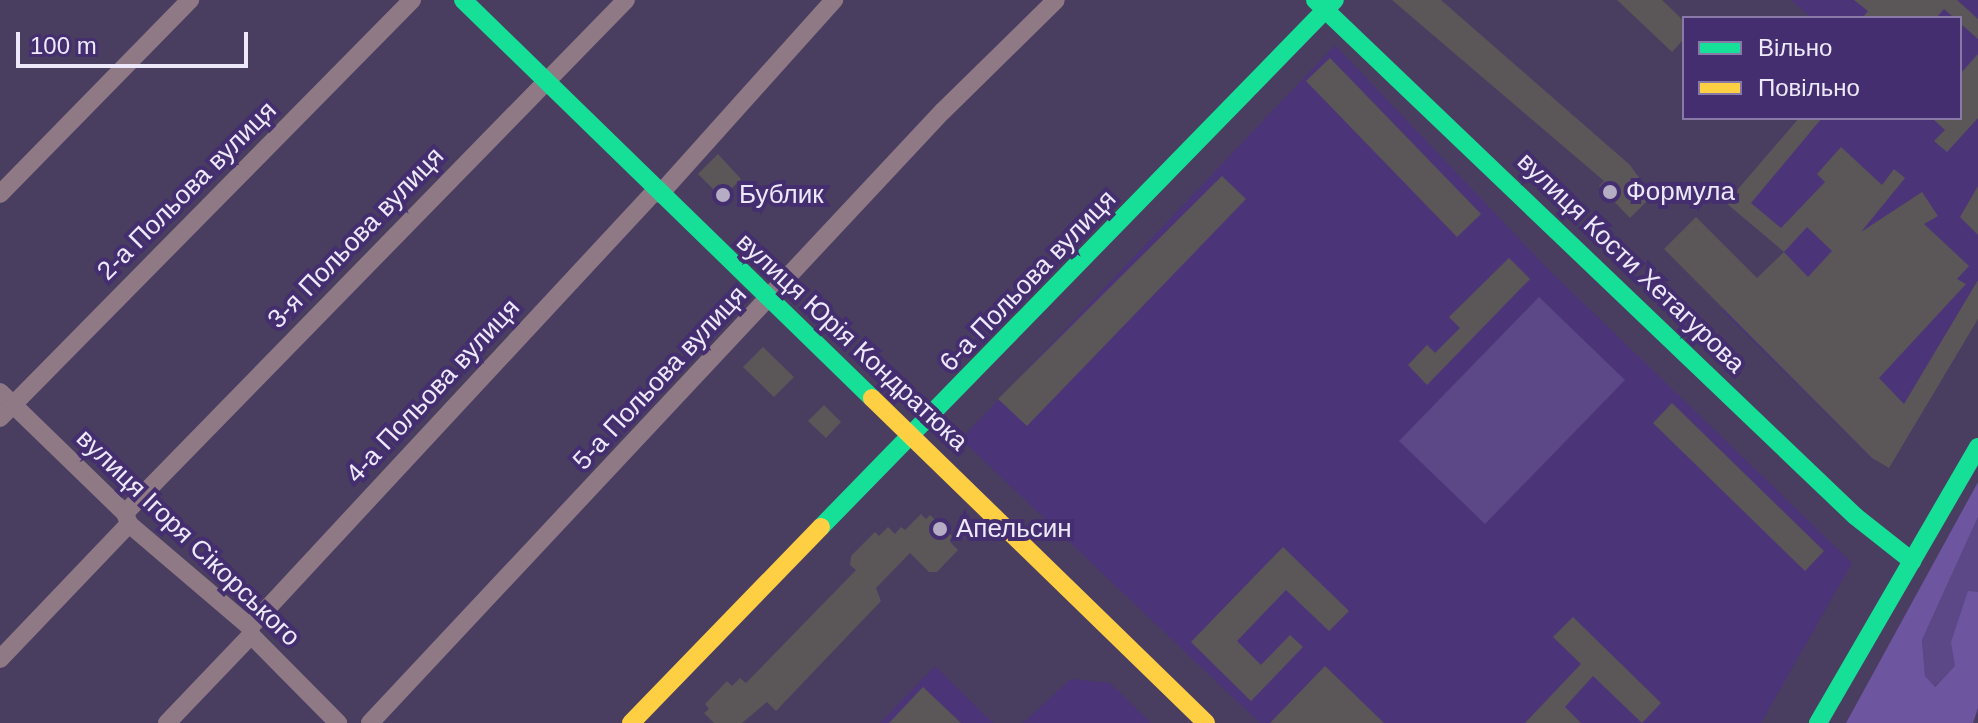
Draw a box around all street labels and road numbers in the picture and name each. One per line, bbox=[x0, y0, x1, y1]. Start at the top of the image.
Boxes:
street label: 2-а Польова вулиця bbox=[91, 95, 283, 287]
street label: 3-я Польова вулиця bbox=[262, 141, 450, 335]
street label: вулиця Кости Хетагурова bbox=[1511, 146, 1751, 380]
street label: 6-а Польова вулиця bbox=[933, 184, 1123, 378]
street label: вулиця Юрія Кондратюка bbox=[730, 227, 974, 457]
street label: 5-а Польова вулиця bbox=[567, 280, 753, 476]
street label: 4-а Польова вулиця bbox=[340, 293, 526, 489]
street label: вулиця Ігоря Сікорського bbox=[70, 423, 306, 653]

